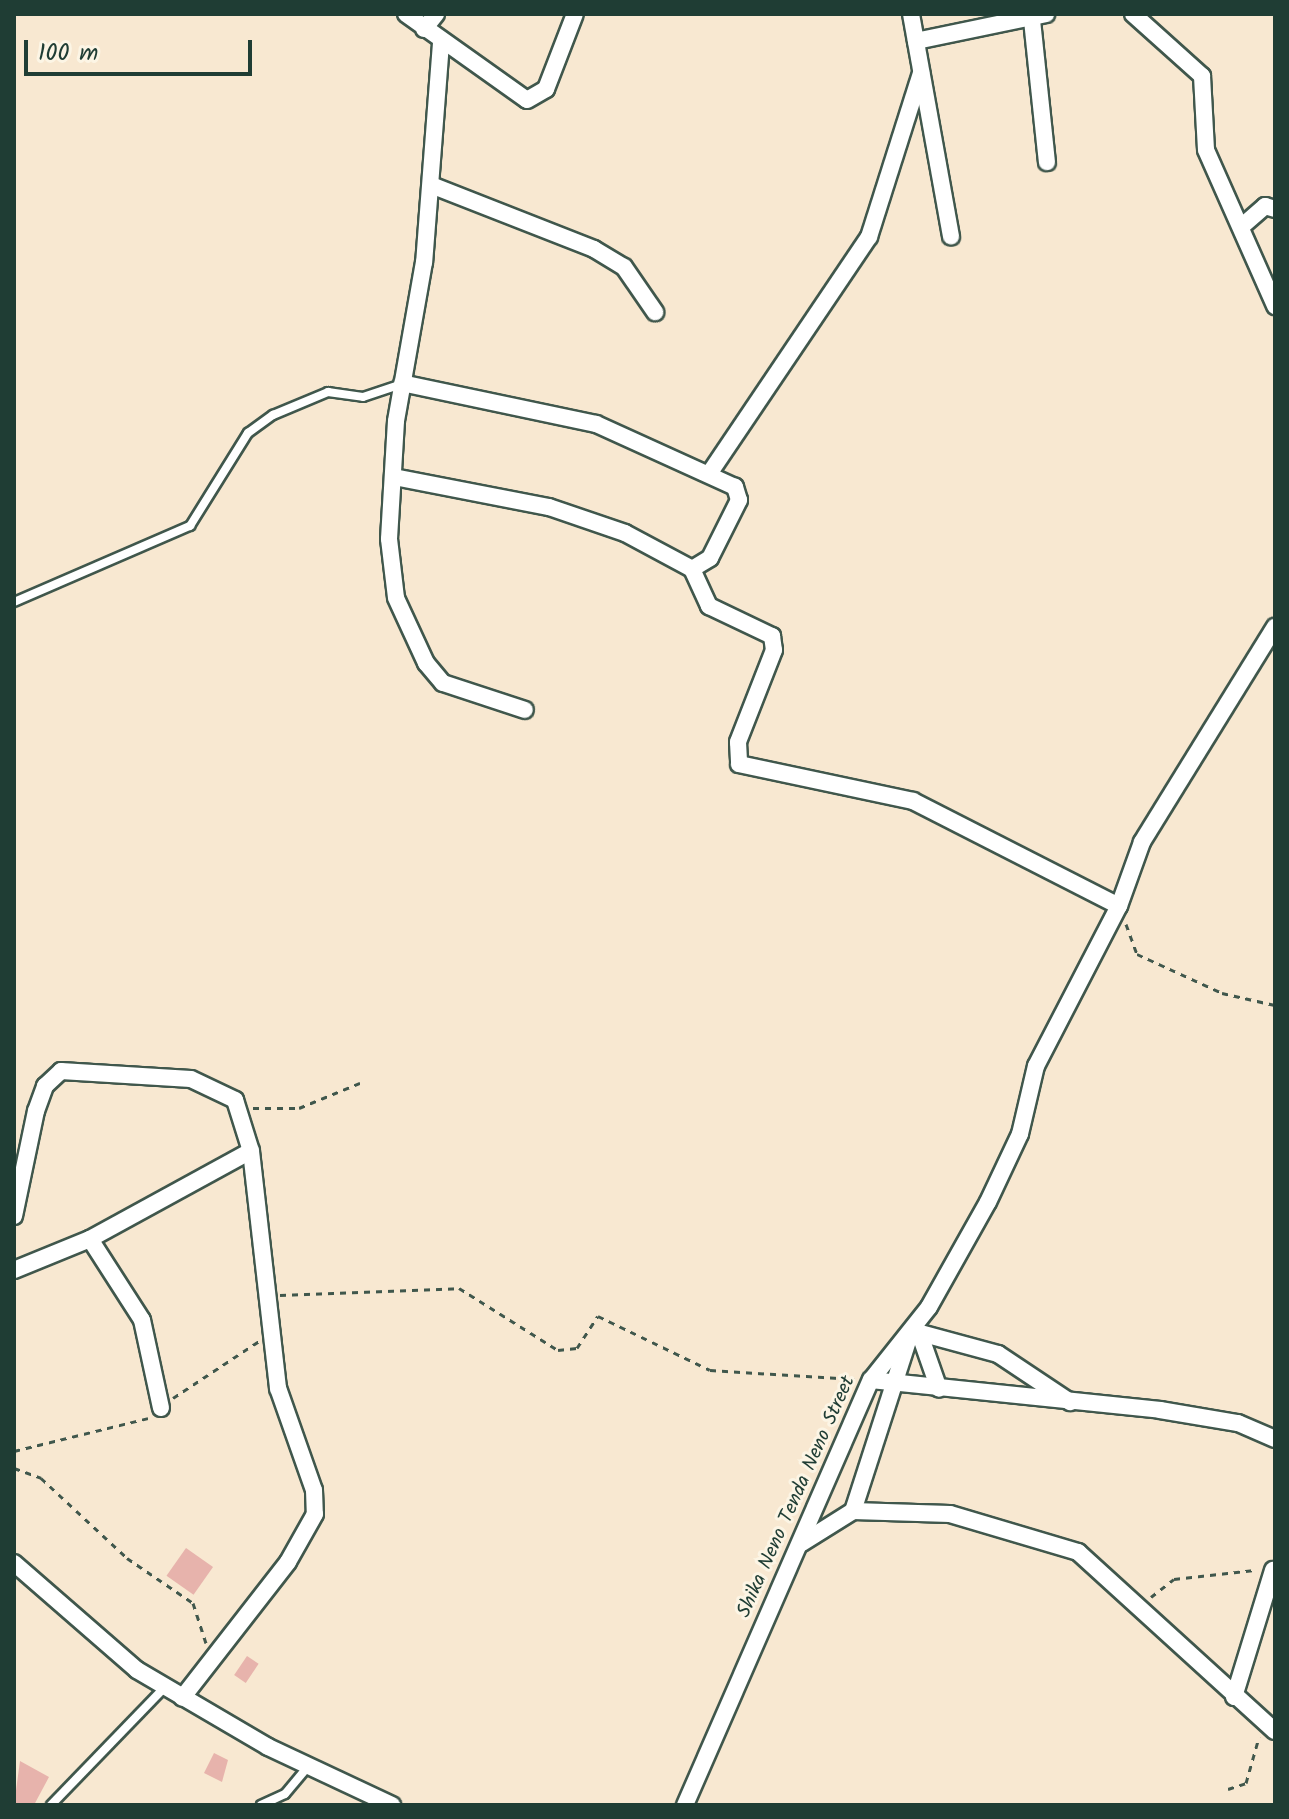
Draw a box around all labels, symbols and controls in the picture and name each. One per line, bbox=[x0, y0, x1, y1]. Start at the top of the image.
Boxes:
scale bar bbox=[28, 24, 256, 74]
text: 100 m bbox=[38, 34, 98, 73]
street label: Shika Neno Tenda Neno Street bbox=[733, 1372, 861, 1622]

